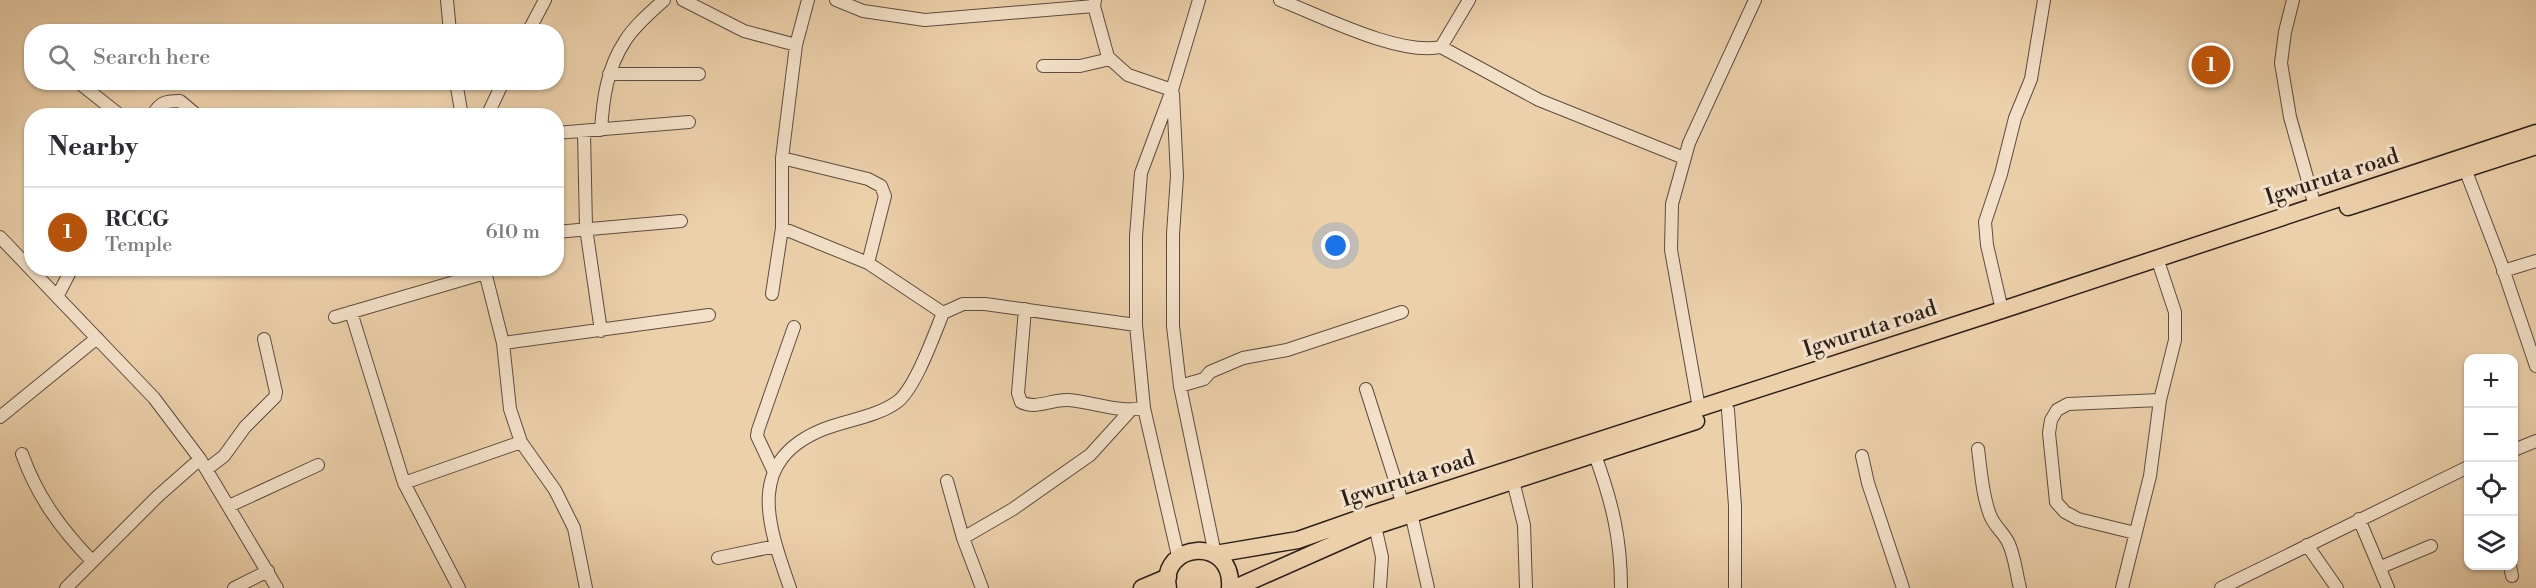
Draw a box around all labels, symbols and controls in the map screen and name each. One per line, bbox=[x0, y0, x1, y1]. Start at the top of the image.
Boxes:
search box bbox=[24, 24, 564, 90]
icon: search bbox=[45, 41, 78, 74]
pin: 1 bbox=[2192, 42, 2230, 88]
text: Search here bbox=[93, 44, 210, 71]
text: Nearby bbox=[48, 131, 138, 163]
street label: Igwuruta road bbox=[2262, 143, 2403, 211]
text: RCCG bbox=[105, 206, 169, 233]
text: 1 bbox=[63, 220, 72, 245]
text: 610 m bbox=[486, 220, 540, 245]
your location bbox=[1321, 231, 1350, 260]
text: Temple bbox=[105, 233, 172, 258]
street label: Igwuruta road bbox=[1800, 295, 1941, 363]
map controls bbox=[2464, 354, 2518, 570]
button: + bbox=[2464, 354, 2518, 408]
button: − bbox=[2464, 408, 2518, 462]
street label: Igwuruta road bbox=[1338, 445, 1479, 513]
button: locate bbox=[2464, 462, 2518, 516]
button: layers bbox=[2464, 516, 2518, 570]

